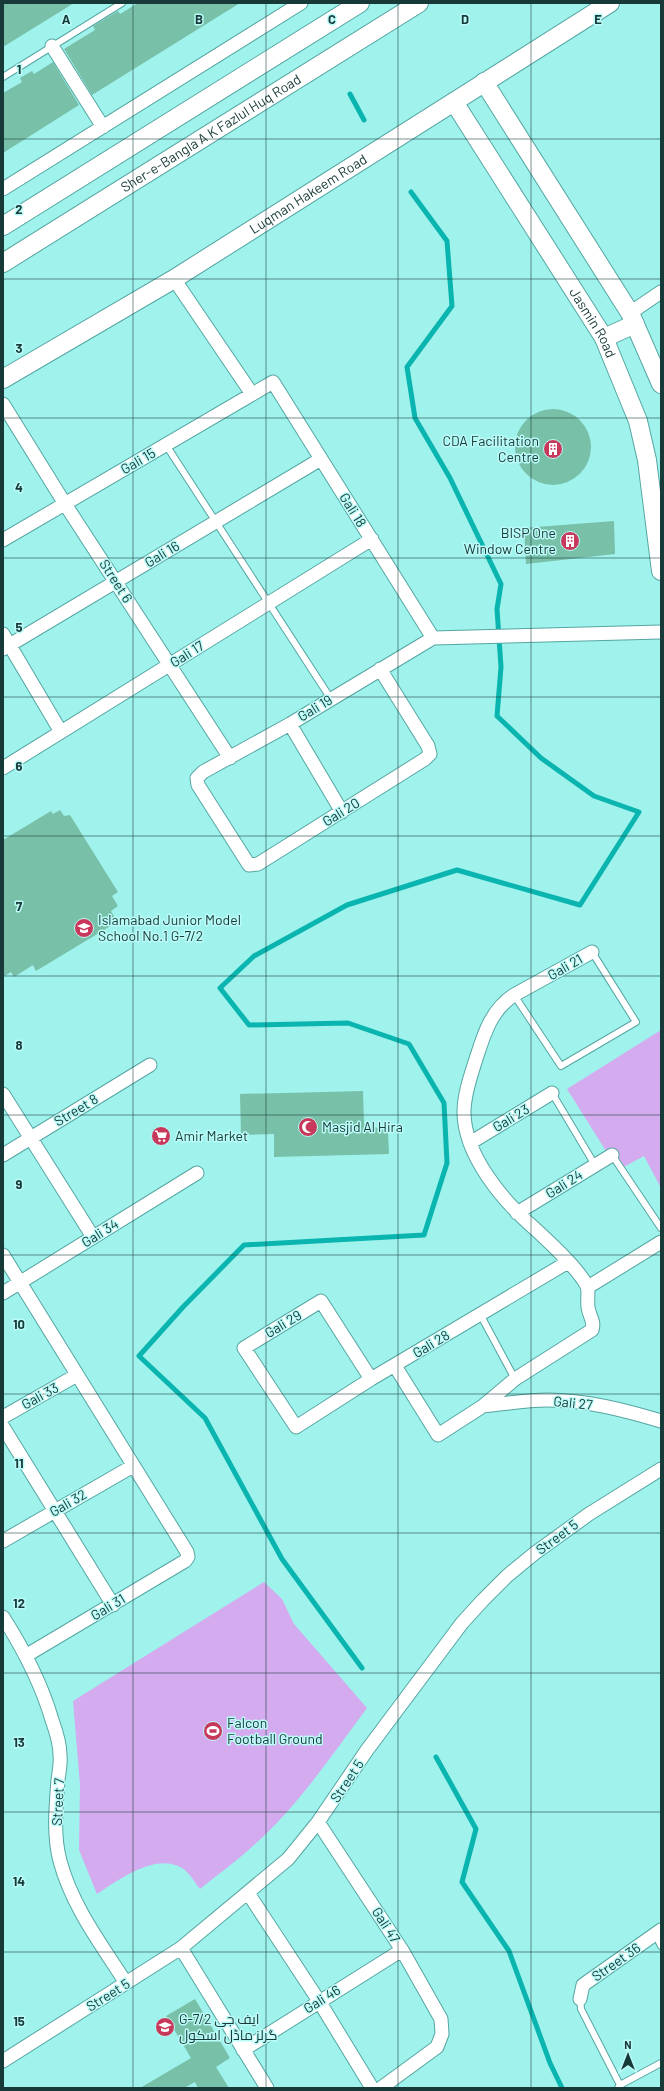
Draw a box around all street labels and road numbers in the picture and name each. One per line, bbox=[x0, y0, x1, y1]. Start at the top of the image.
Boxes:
street label: Sher-e-Bangla A K Fazlul Huq Road bbox=[117, 70, 304, 195]
street label: Luqman Hakeem Road bbox=[246, 150, 370, 237]
street label: Jasmin Road bbox=[566, 284, 620, 360]
street label: Gali 15 bbox=[117, 444, 158, 477]
street label: Gali 18 bbox=[336, 489, 371, 530]
street label: Gali 16 bbox=[141, 537, 182, 570]
street label: Street 6 bbox=[96, 556, 137, 606]
street label: Gali 17 bbox=[167, 636, 207, 671]
street label: Gali 19 bbox=[294, 691, 335, 724]
street label: Gali 20 bbox=[319, 794, 362, 830]
street label: Gali 21 bbox=[544, 950, 585, 983]
street label: Street 8 bbox=[51, 1090, 101, 1129]
street label: Gali 23 bbox=[489, 1100, 532, 1135]
street label: Gali 24 bbox=[542, 1166, 585, 1202]
street label: Gali 34 bbox=[78, 1215, 121, 1250]
street label: Gali 29 bbox=[261, 1306, 304, 1341]
street label: Gali 28 bbox=[409, 1326, 452, 1361]
street label: Gali 33 bbox=[18, 1379, 61, 1413]
street label: Gali 27 bbox=[553, 1392, 594, 1413]
street label: Gali 32 bbox=[46, 1485, 89, 1520]
street label: Street 5 bbox=[532, 1516, 581, 1558]
street label: Gali 31 bbox=[87, 1590, 128, 1623]
street label: Street 5 bbox=[326, 1756, 367, 1805]
street label: Street 7 bbox=[48, 1777, 67, 1826]
street label: Gali 47 bbox=[369, 1904, 404, 1946]
street label: Street 36 bbox=[588, 1939, 643, 1984]
street label: Street 5 bbox=[83, 1975, 133, 2015]
street label: Gali 46 bbox=[300, 1981, 343, 2016]

